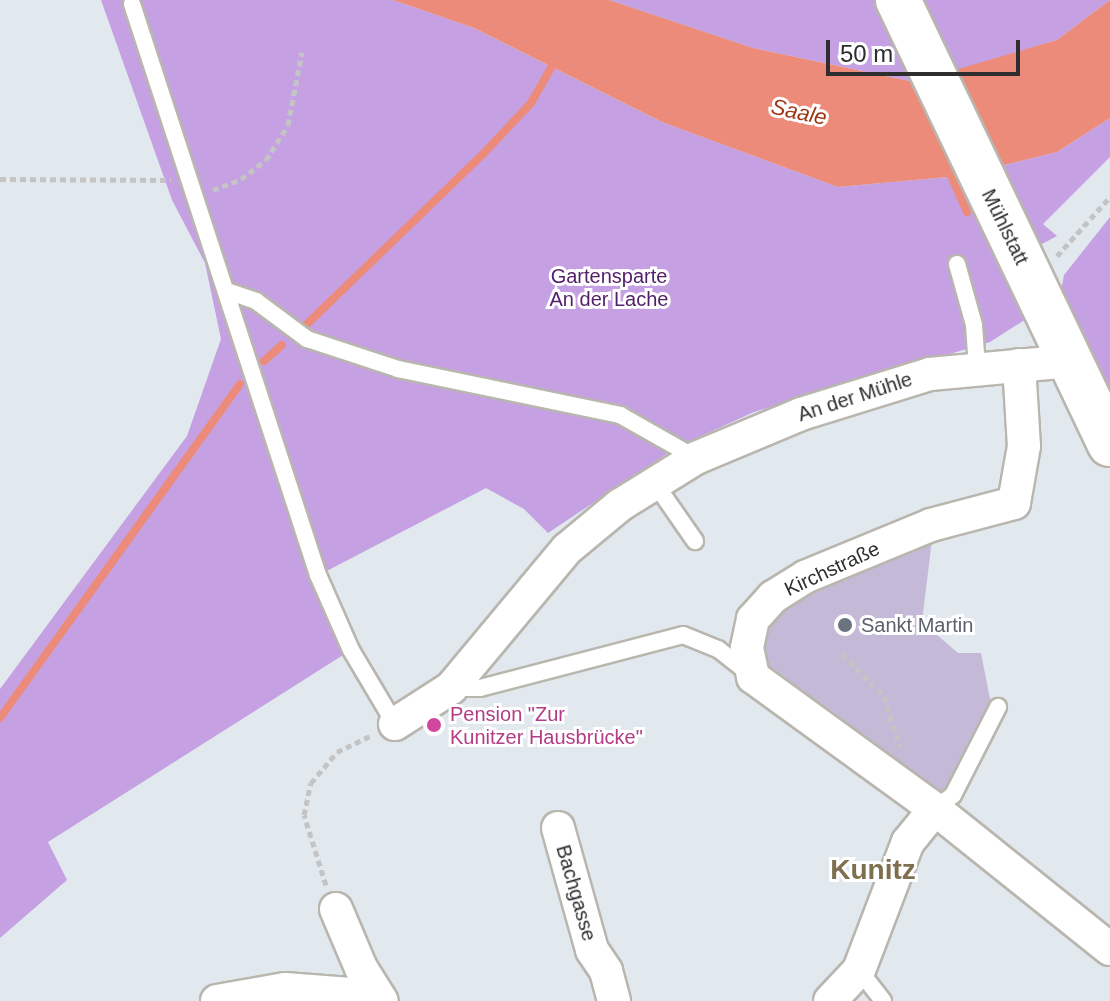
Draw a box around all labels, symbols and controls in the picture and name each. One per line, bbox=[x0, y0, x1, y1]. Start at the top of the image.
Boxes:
scale bar bbox=[830, 24, 1024, 74]
text: 50 m bbox=[840, 40, 893, 67]
water label: Saale bbox=[769, 93, 829, 131]
street label: Mühlstatt bbox=[976, 185, 1034, 269]
park label: Gartensparte An der Lache bbox=[550, 264, 668, 311]
street label: An der Mühle bbox=[795, 367, 915, 427]
street label: Kirchstraße bbox=[781, 537, 883, 601]
place label: Sankt Martin bbox=[861, 613, 973, 637]
marker: Sankt Martin bbox=[836, 616, 854, 634]
place label: Pension "Zur Kunitzer Hausbrücke" bbox=[450, 702, 643, 749]
marker: Pension "Zur Kunitzer Hausbrücke" bbox=[425, 716, 443, 734]
street label: Bachgasse bbox=[551, 842, 601, 944]
district label: Kunitz bbox=[830, 853, 916, 887]

